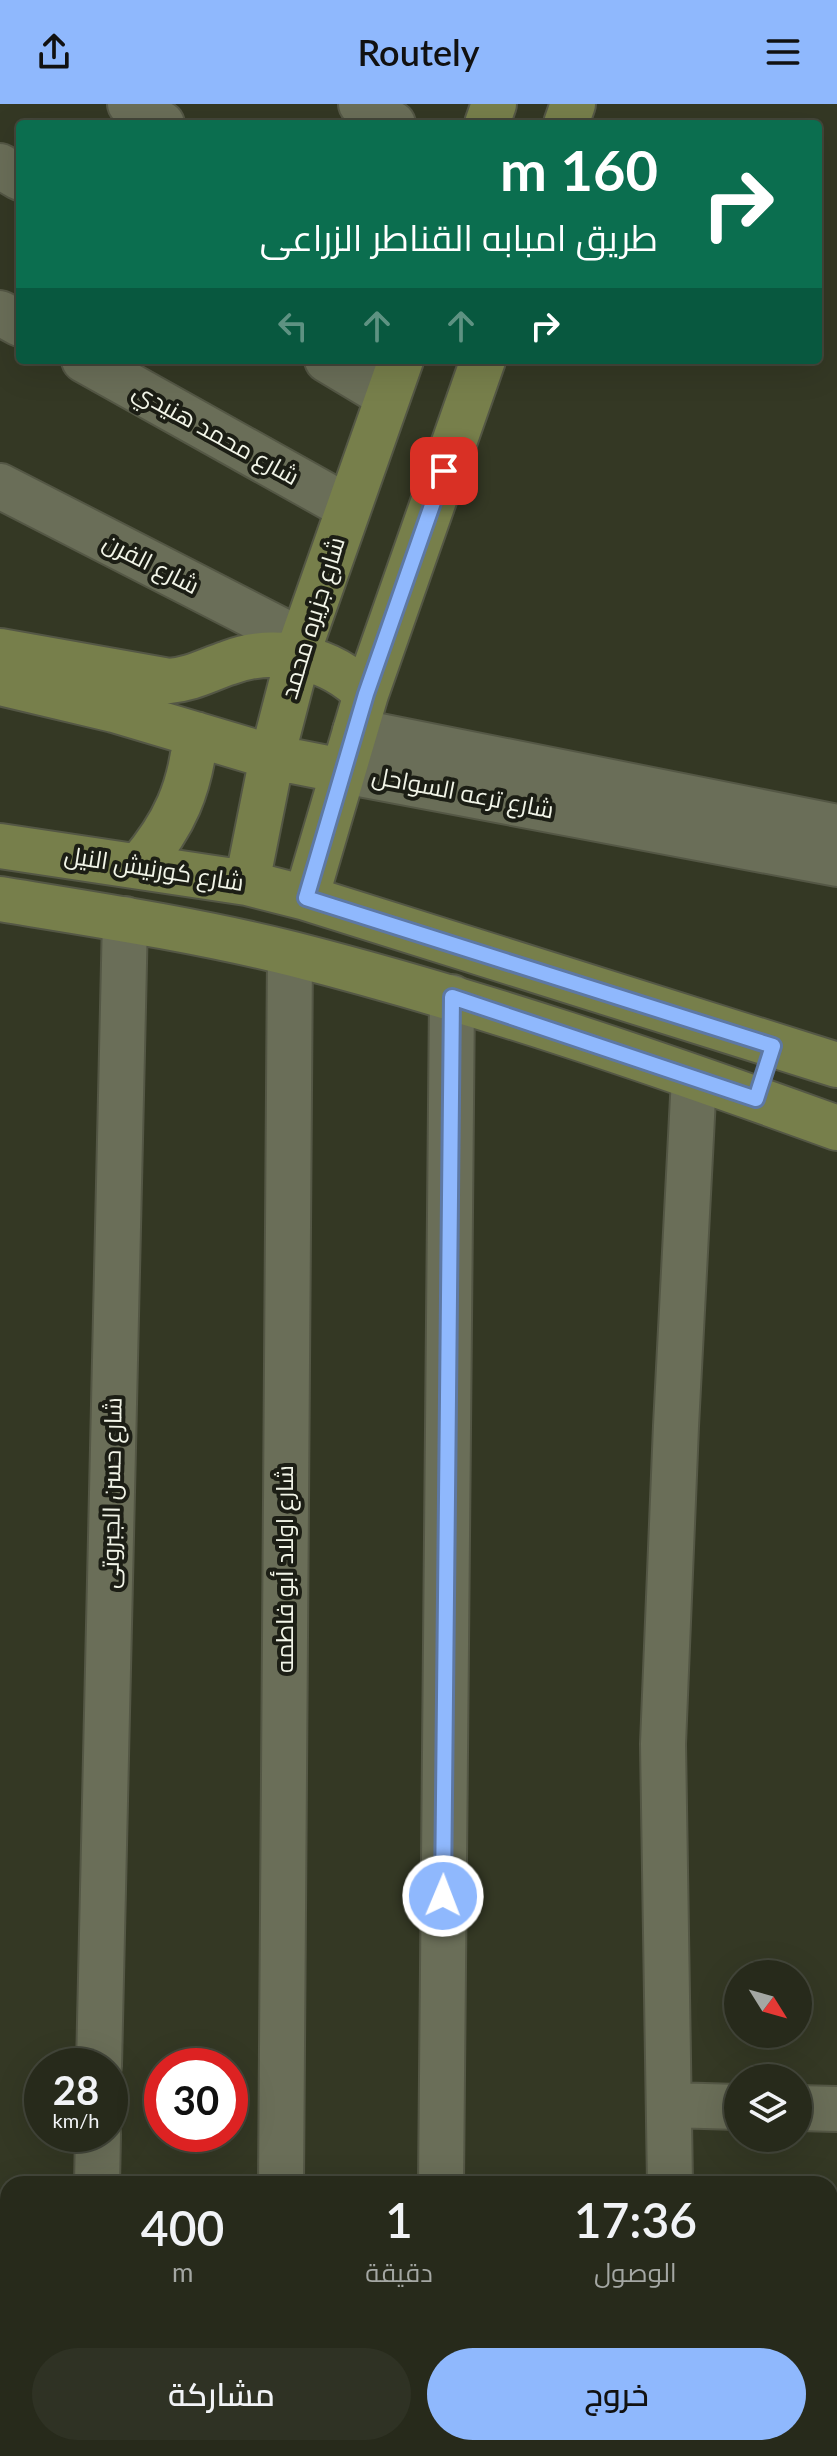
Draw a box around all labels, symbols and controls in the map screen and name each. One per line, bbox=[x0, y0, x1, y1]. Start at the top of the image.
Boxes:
icon: share bbox=[32, 30, 76, 74]
text: Routely bbox=[357, 30, 480, 74]
icon: menu bbox=[761, 30, 805, 74]
text: 160 m bbox=[500, 136, 658, 203]
icon: right bbox=[686, 152, 790, 256]
text: طريق امبابه القناطر الزراعى bbox=[260, 215, 658, 259]
icon: left bbox=[271, 304, 315, 348]
icon: ahead bbox=[355, 304, 399, 348]
icon: ahead bbox=[439, 304, 483, 348]
icon: right bbox=[523, 304, 567, 348]
street label: شارع محمد هنيدي bbox=[126, 375, 305, 495]
pin bbox=[410, 437, 478, 505]
icon: arrive bbox=[422, 449, 466, 493]
street label: شارع الفرن bbox=[97, 526, 205, 602]
street label: شارع جزيره محمد bbox=[273, 533, 353, 703]
street label: شارع ترعه السواحل bbox=[369, 760, 557, 826]
street label: شارع كورنيش النيل bbox=[62, 839, 246, 899]
street label: شارع حسن الجبروتى bbox=[94, 1397, 130, 1589]
street label: شارع اولاد أبو فاطمه bbox=[269, 1465, 301, 1673]
position arrow bbox=[401, 1854, 485, 1938]
north arrow bbox=[724, 1960, 812, 2048]
map controls bbox=[724, 1960, 812, 2152]
speed limit sign: 30 bbox=[144, 2048, 248, 2152]
button: layers bbox=[724, 2064, 812, 2152]
text: 28 bbox=[53, 2066, 99, 2114]
text: km/h bbox=[53, 2108, 99, 2132]
text: 1 bbox=[385, 2191, 413, 2248]
text: 17:36 bbox=[574, 2191, 697, 2248]
text: 400 bbox=[141, 2199, 224, 2256]
text: m bbox=[172, 2256, 193, 2288]
text: دقيقة bbox=[365, 2256, 433, 2288]
text: الوصول bbox=[594, 2256, 677, 2288]
button: مشاركة bbox=[32, 2348, 411, 2440]
button: خروج bbox=[427, 2348, 806, 2440]

